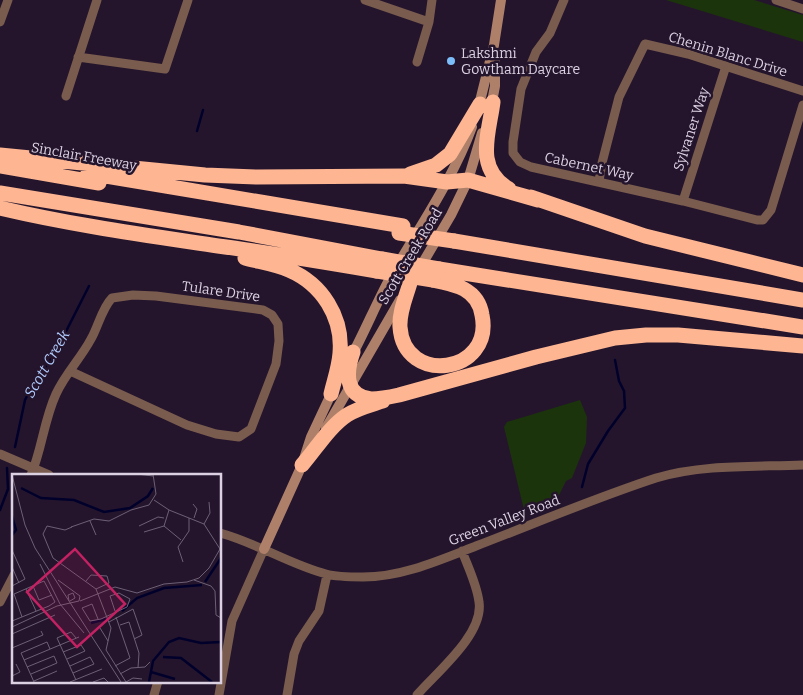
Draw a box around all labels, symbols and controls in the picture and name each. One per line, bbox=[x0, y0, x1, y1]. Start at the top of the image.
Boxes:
street label: Chenin Blanc Drive bbox=[666, 28, 789, 81]
place label: Lakshmi Gowtham Daycare bbox=[461, 45, 580, 78]
marker: Lakshmi Gowtham Daycare bbox=[445, 55, 457, 67]
street label: Sylvaner Way bbox=[670, 85, 713, 173]
street label: Sinclair Freeway bbox=[30, 139, 139, 174]
street label: Cabernet Way bbox=[543, 149, 635, 184]
street label: Scott Creek Road bbox=[375, 205, 446, 308]
street label: Tulare Drive bbox=[181, 278, 261, 305]
water label: Scott Creek bbox=[20, 326, 74, 401]
inset map bbox=[12, 474, 221, 682]
street label: Green Valley Road bbox=[446, 491, 562, 550]

